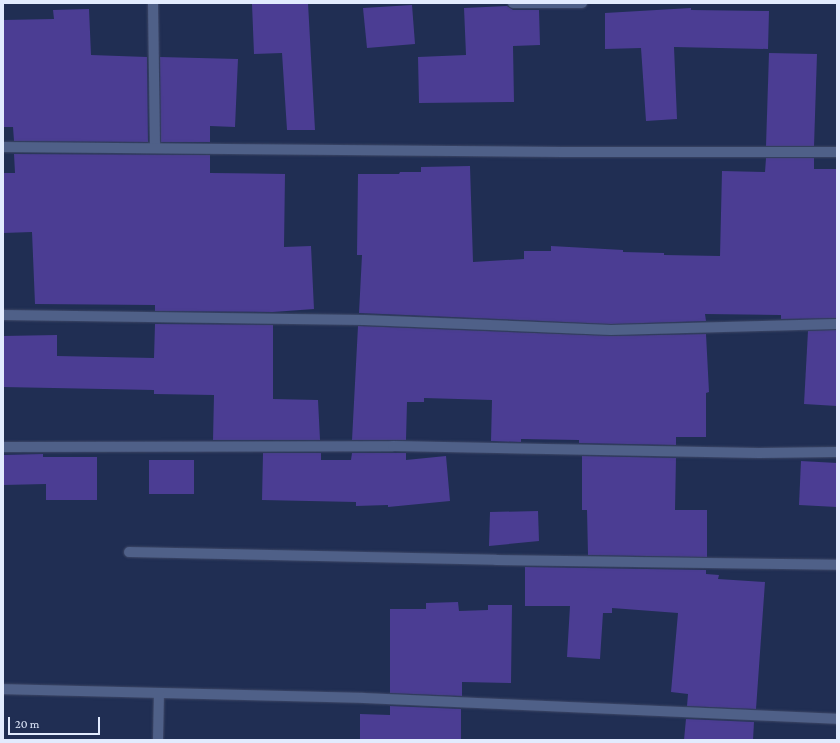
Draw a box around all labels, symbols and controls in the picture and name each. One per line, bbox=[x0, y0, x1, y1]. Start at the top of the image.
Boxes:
scale bar bbox=[10, 709, 102, 735]
text: 20 m bbox=[15, 717, 39, 731]

